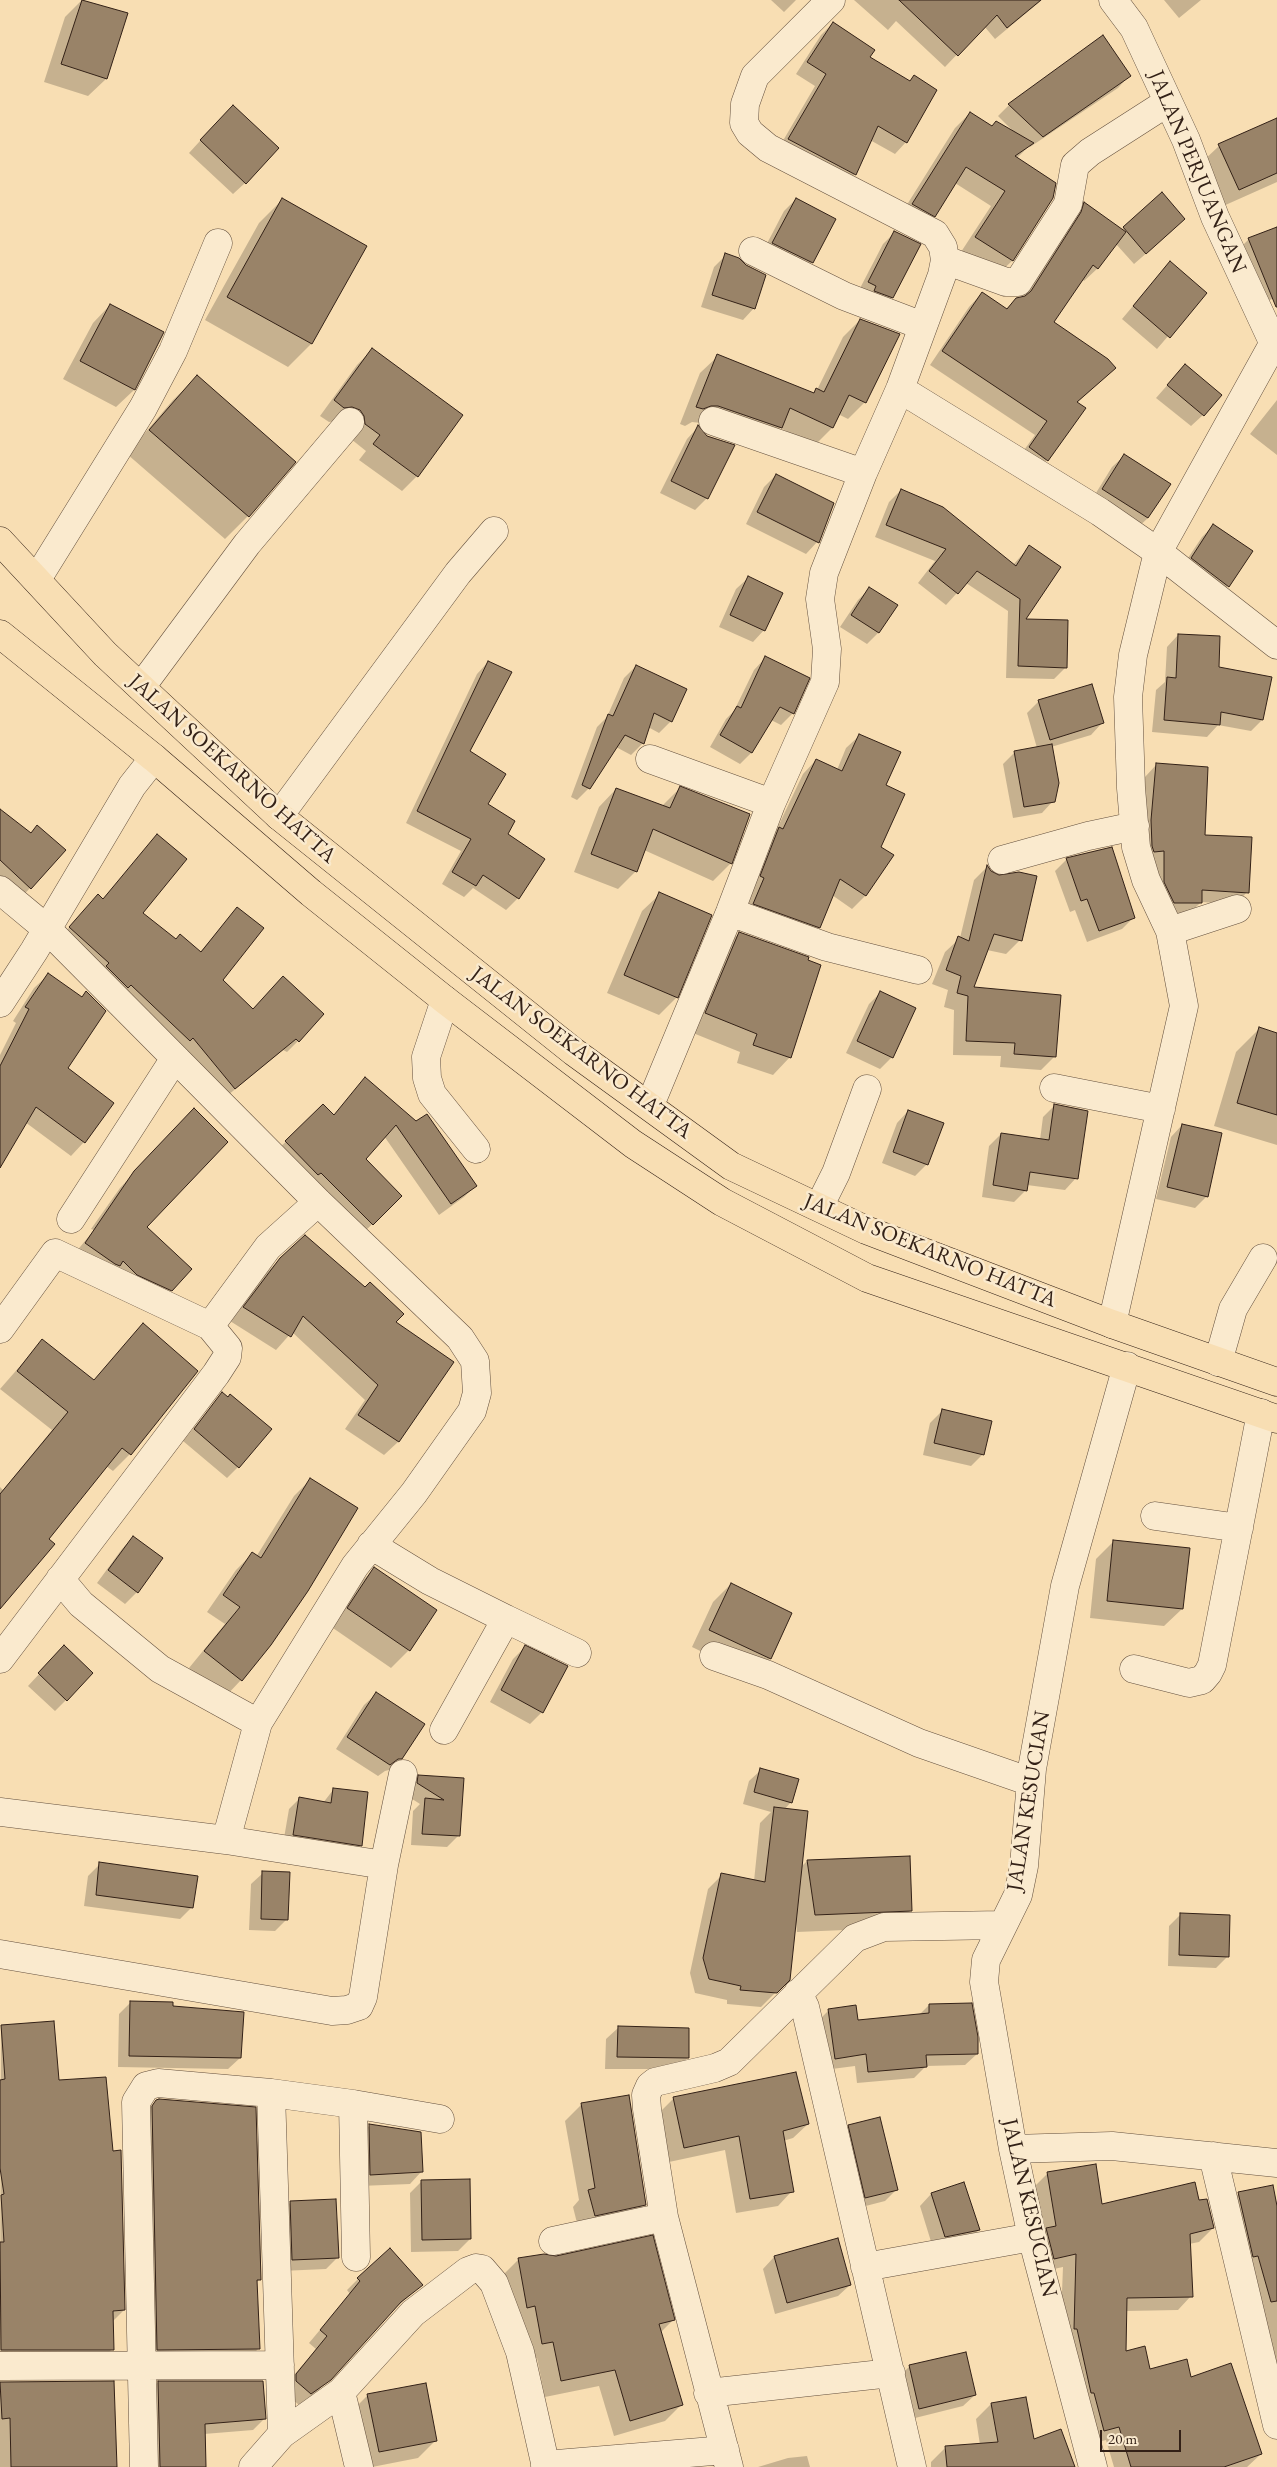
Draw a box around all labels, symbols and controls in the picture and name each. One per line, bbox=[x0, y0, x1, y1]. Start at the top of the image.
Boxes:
street label: JALAN PERJUANGAN bbox=[1142, 67, 1252, 277]
street label: JALAN SOEKARNO HATTA bbox=[123, 669, 341, 869]
street label: JALAN SOEKARNO HATTA bbox=[465, 961, 697, 1145]
street label: JALAN SOEKARNO HATTA bbox=[800, 1188, 1060, 1314]
street label: JALAN KESUCIAN bbox=[1002, 1709, 1056, 1893]
street label: JALAN KESUCIAN bbox=[996, 2116, 1062, 2300]
scale bar bbox=[1102, 2420, 1183, 2452]
text: 20 m bbox=[1108, 2429, 1137, 2448]

